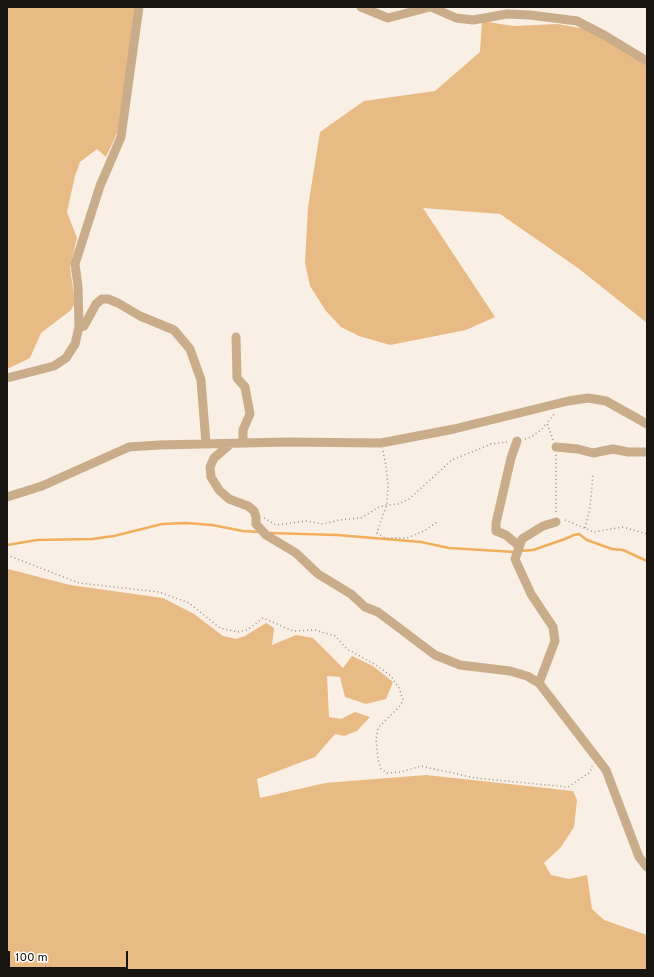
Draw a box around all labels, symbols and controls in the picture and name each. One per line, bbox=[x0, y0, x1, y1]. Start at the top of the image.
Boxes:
scale bar bbox=[10, 943, 130, 969]
text: 100 m bbox=[15, 950, 48, 966]

